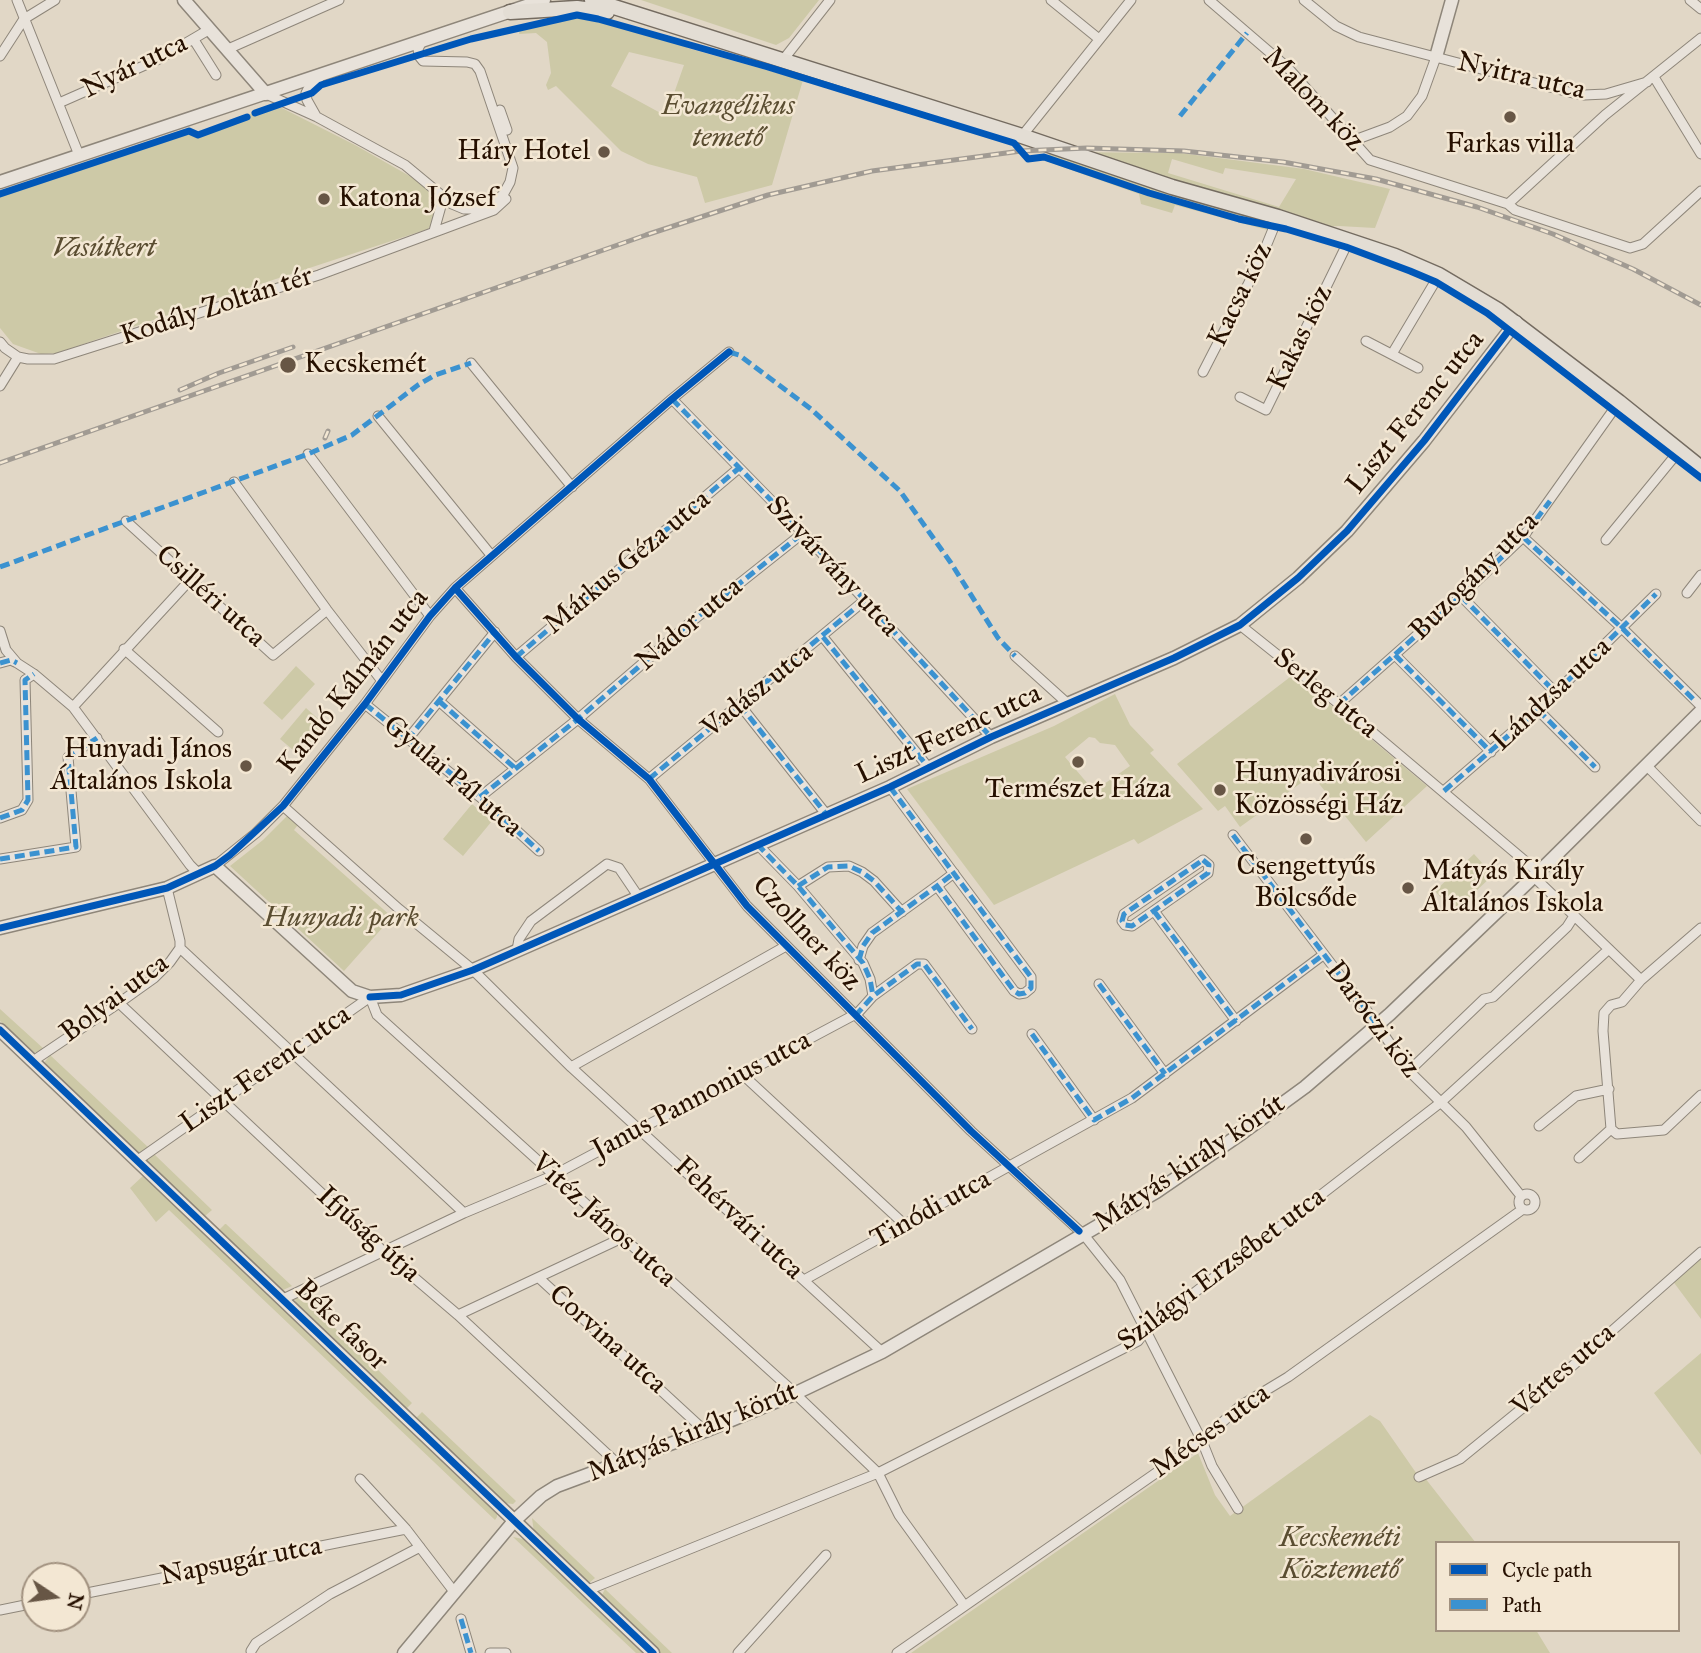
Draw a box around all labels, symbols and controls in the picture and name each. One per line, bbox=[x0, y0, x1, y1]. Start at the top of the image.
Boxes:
street label: Nyár utca bbox=[77, 27, 193, 107]
street label: Malom köz bbox=[1255, 41, 1371, 159]
street label: Nyitra utca bbox=[1454, 46, 1588, 108]
park label: Evangélikus temető bbox=[661, 90, 795, 156]
marker: Farkas villa bbox=[1502, 109, 1518, 125]
place label: Farkas villa bbox=[1445, 128, 1575, 162]
place label: Háry Hotel bbox=[457, 135, 590, 169]
marker: Háry Hotel bbox=[596, 144, 612, 160]
place label: Katona József bbox=[338, 182, 496, 216]
marker: Katona József bbox=[316, 191, 332, 207]
park label: Vasútkert bbox=[52, 232, 156, 266]
street label: Kacsa köz bbox=[1201, 238, 1281, 352]
street label: Kodály Zoltán tér bbox=[117, 260, 317, 354]
street label: Kakas köz bbox=[1261, 280, 1341, 396]
street label: Liszt Ferenc utca bbox=[1340, 325, 1492, 501]
place label: Kecskemét bbox=[304, 348, 427, 382]
marker: Kecskemét bbox=[278, 355, 298, 375]
street label: Márkus Géza utca bbox=[538, 484, 718, 642]
street label: Szivárvány utca bbox=[758, 490, 906, 644]
street label: Buzogány utca bbox=[1404, 506, 1546, 648]
street label: Csilléri utca bbox=[148, 539, 272, 655]
street label: Nádor utca bbox=[630, 571, 750, 679]
street label: Kandó Kálmán utca bbox=[271, 583, 437, 781]
street label: Lándzsa utca bbox=[1485, 631, 1619, 759]
street label: Vadász utca bbox=[696, 636, 820, 746]
street label: Serleg utca bbox=[1266, 642, 1384, 746]
street label: Liszt Ferenc utca bbox=[851, 677, 1047, 793]
street label: Gyulai Pál utca bbox=[376, 709, 528, 845]
place label: Hunyadi János Általános Iskola bbox=[51, 733, 232, 799]
marker: Természet Háza bbox=[1070, 754, 1086, 770]
place label: Hunyadivárosi Közösségi Ház bbox=[1234, 757, 1403, 823]
marker: Hunyadi János Általános Iskola bbox=[238, 758, 254, 774]
place label: Természet Háza bbox=[985, 773, 1171, 807]
marker: Hunyadivárosi Közösségi Ház bbox=[1212, 782, 1228, 798]
marker: Csengettyűs Bölcsőde bbox=[1298, 831, 1314, 847]
place label: Csengettyűs Bölcsőde bbox=[1237, 850, 1375, 916]
place label: Mátyás Király Általános Iskola bbox=[1422, 855, 1603, 921]
street label: Czollner köz bbox=[744, 870, 868, 998]
marker: Mátyás Király Általános Iskola bbox=[1400, 880, 1416, 896]
park label: Hunyadi park bbox=[263, 902, 419, 936]
street label: Bolyai utca bbox=[54, 947, 176, 1051]
street label: Daróczi köz bbox=[1317, 955, 1427, 1085]
street label: Liszt Ferenc utca bbox=[174, 999, 358, 1141]
street label: Janus Pannonius utca bbox=[587, 1024, 817, 1168]
street label: Mátyás király körút bbox=[1088, 1088, 1292, 1240]
street label: Vitéz János utca bbox=[523, 1147, 683, 1295]
street label: Fehérvári utca bbox=[666, 1150, 810, 1288]
street label: Tinódi utca bbox=[865, 1163, 997, 1257]
street label: Ifjúság útja bbox=[309, 1180, 427, 1290]
street label: Szilágyi Erzsébet utca bbox=[1112, 1181, 1332, 1359]
street label: Béke fasor bbox=[287, 1273, 395, 1379]
street label: Corvina utca bbox=[541, 1278, 673, 1402]
street label: Vértes utca bbox=[1505, 1317, 1623, 1425]
street label: Mátyás király körút bbox=[583, 1376, 803, 1490]
street label: Mécses utca bbox=[1145, 1378, 1277, 1486]
park label: Kecskeméti Köztemető bbox=[1279, 1522, 1401, 1588]
street label: Napsugár utca bbox=[157, 1530, 325, 1594]
legend bbox=[1435, 1541, 1680, 1632]
text: Cycle path bbox=[1502, 1557, 1592, 1583]
north arrow bbox=[21, 1562, 91, 1632]
text: N bbox=[62, 1591, 88, 1612]
text: Path bbox=[1502, 1592, 1542, 1618]

